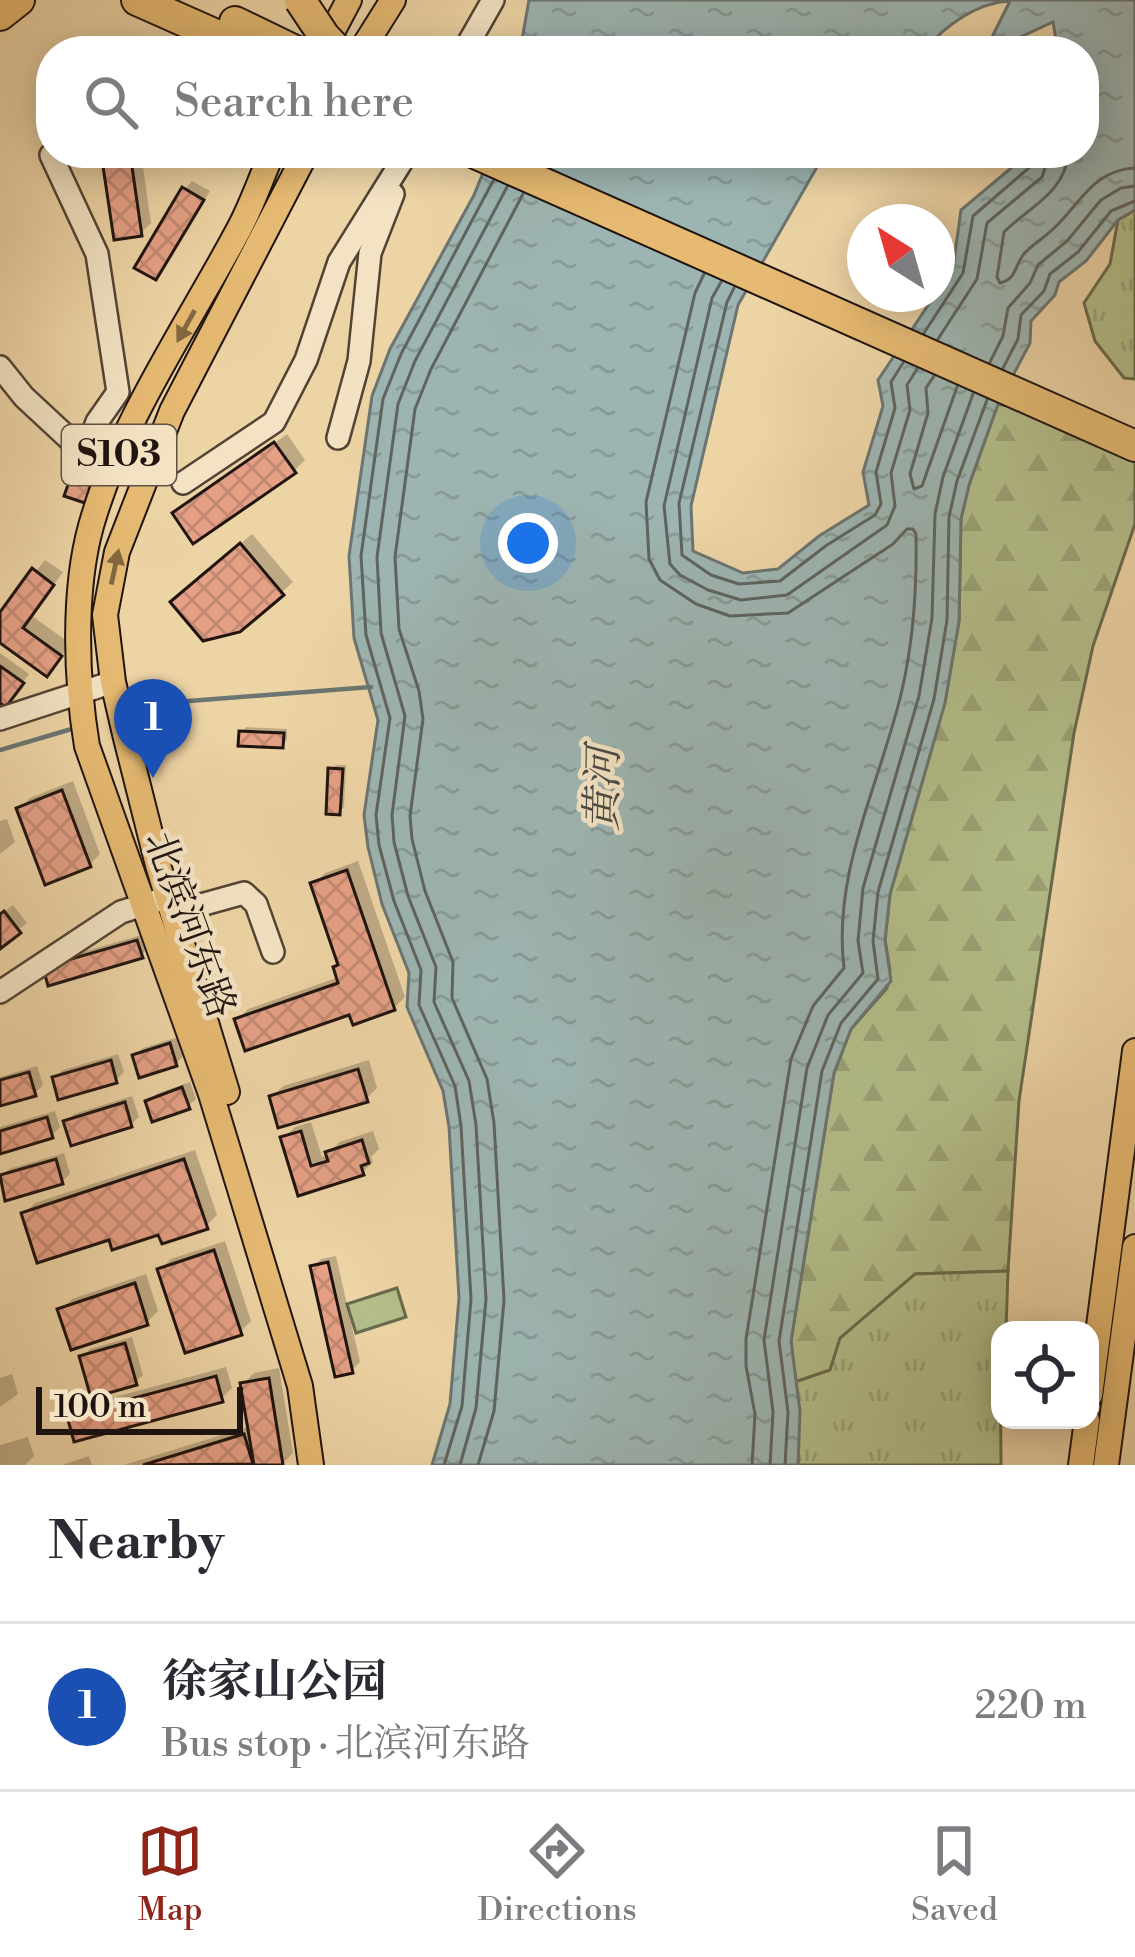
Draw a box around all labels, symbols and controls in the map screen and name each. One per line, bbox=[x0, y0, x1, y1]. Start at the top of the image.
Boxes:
search box bbox=[36, 36, 1099, 168]
icon: search bbox=[78, 69, 144, 135]
text: Search here bbox=[174, 74, 414, 131]
north arrow bbox=[847, 204, 955, 312]
one-way arrow bbox=[176, 308, 197, 343]
road number: S103 bbox=[62, 425, 176, 485]
your location bbox=[498, 513, 558, 573]
one-way arrow bbox=[107, 547, 126, 585]
pin: 1 bbox=[114, 679, 192, 778]
water label: 黄河 bbox=[577, 740, 631, 831]
street label: 北滨河东路 bbox=[133, 825, 245, 1025]
map controls bbox=[991, 1321, 1099, 1429]
button: locate bbox=[991, 1321, 1099, 1429]
scale bar bbox=[36, 1381, 243, 1434]
text: 100 m bbox=[54, 1387, 147, 1428]
text: Nearby bbox=[48, 1511, 224, 1575]
text: 徐家山公园 bbox=[162, 1654, 387, 1711]
text: 1 bbox=[78, 1682, 96, 1731]
text: 220 m bbox=[974, 1682, 1087, 1731]
text: Bus stop · 北滨河东路 bbox=[162, 1720, 530, 1769]
tab: Map bbox=[137, 1818, 203, 1931]
tab: Directions bbox=[478, 1818, 637, 1931]
tab: Saved bbox=[911, 1818, 998, 1931]

